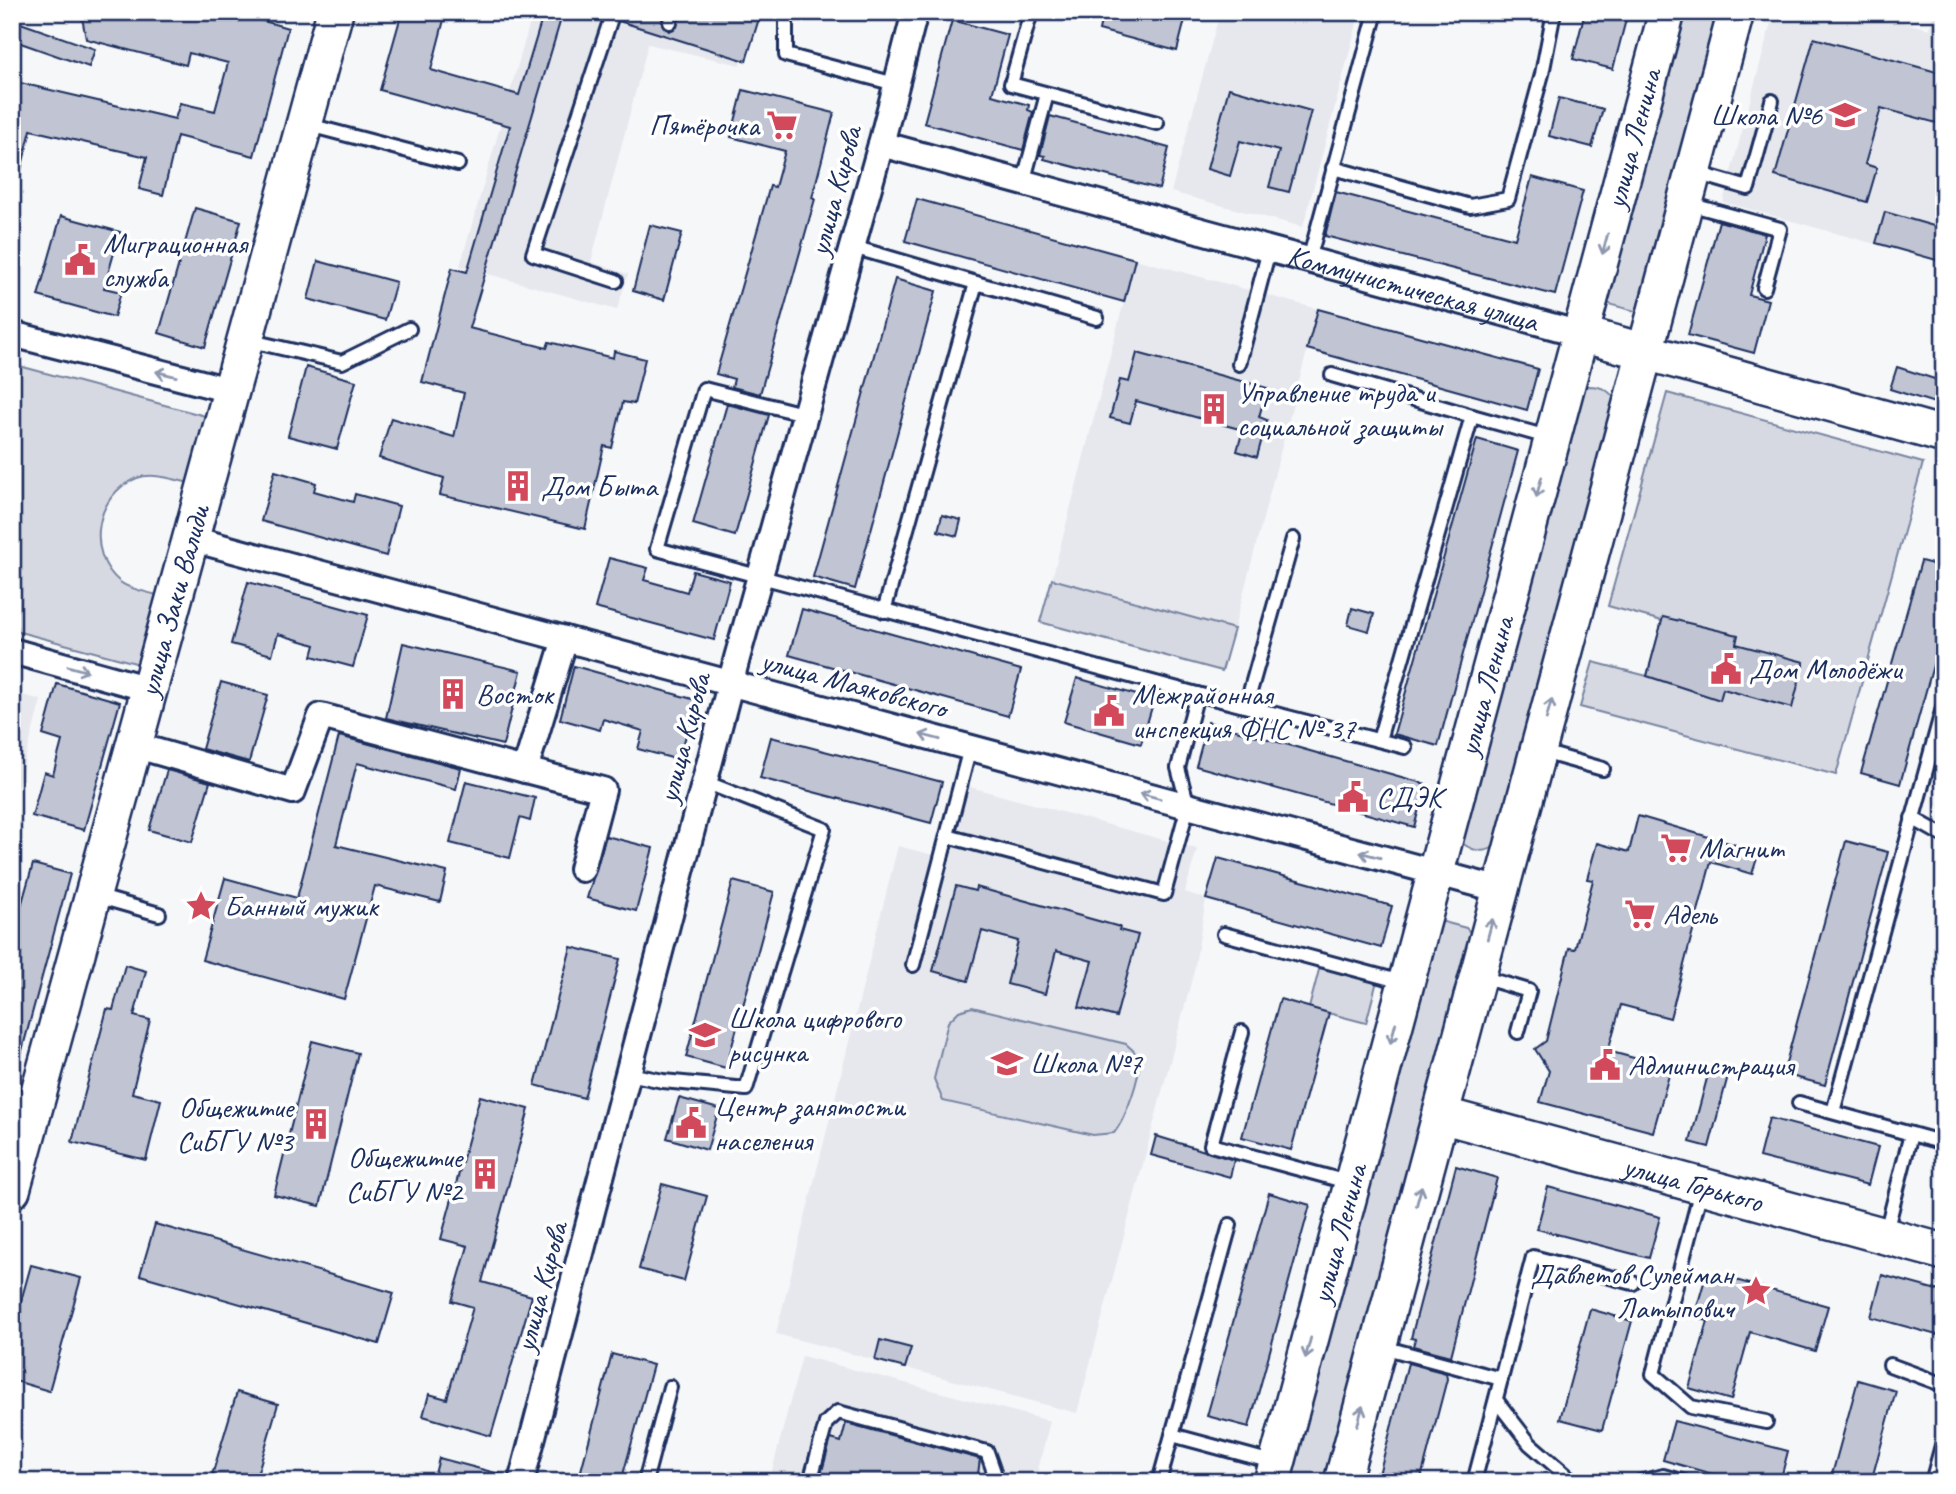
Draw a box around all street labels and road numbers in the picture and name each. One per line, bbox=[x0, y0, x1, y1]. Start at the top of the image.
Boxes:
street label: улица Ленина bbox=[1596, 62, 1671, 214]
street label: улица Кирова bbox=[799, 120, 871, 262]
street label: Коммунистическая улица bbox=[1283, 236, 1544, 341]
street label: улица Заки Валиди bbox=[129, 499, 218, 703]
street label: улица Ленина bbox=[1448, 610, 1523, 762]
street label: улица Маяковского bbox=[755, 640, 954, 728]
street label: улица Кирова bbox=[648, 667, 720, 809]
street label: улица Горького bbox=[1617, 1146, 1768, 1221]
street label: улица Ленина bbox=[1301, 1157, 1376, 1310]
street label: улица Кирова bbox=[505, 1216, 577, 1358]

